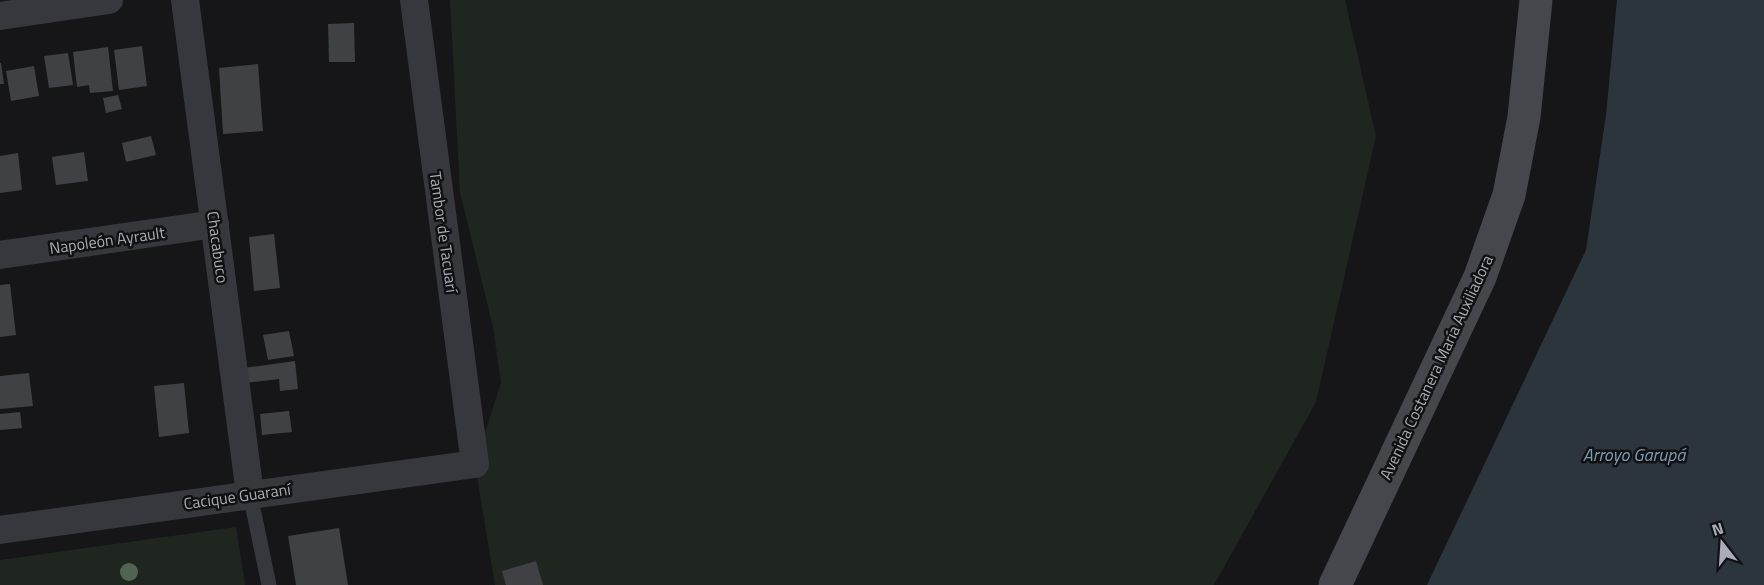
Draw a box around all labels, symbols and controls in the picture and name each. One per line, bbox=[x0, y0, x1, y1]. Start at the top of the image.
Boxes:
street label: Tambor de Tacuarí bbox=[424, 170, 465, 296]
street label: Chacabuco bbox=[201, 209, 235, 285]
street label: Napoleón Ayrault bbox=[48, 220, 167, 260]
street label: Avenida Costanera María Auxiliadora bbox=[1373, 251, 1499, 483]
water label: Arroyo Garupá bbox=[1583, 441, 1687, 468]
street label: Cacique Guaraní bbox=[182, 476, 293, 515]
north arrow bbox=[1692, 513, 1752, 573]
text: N bbox=[1709, 516, 1726, 542]

